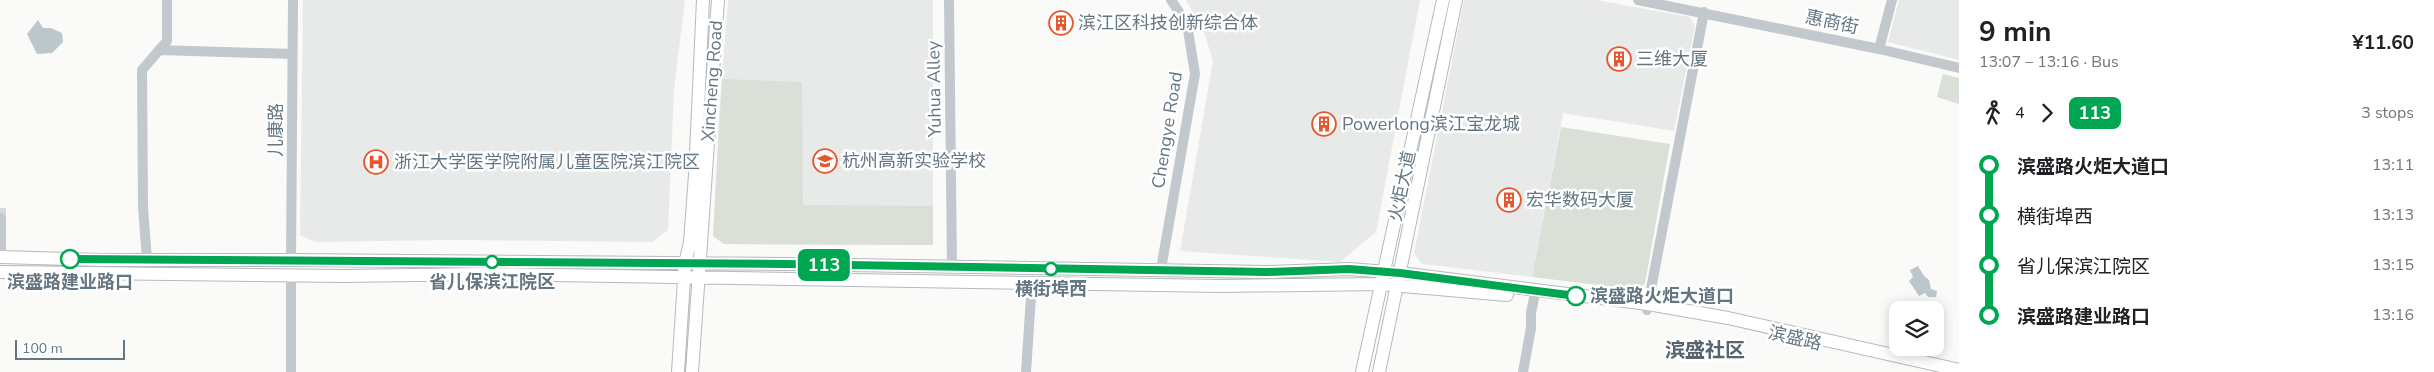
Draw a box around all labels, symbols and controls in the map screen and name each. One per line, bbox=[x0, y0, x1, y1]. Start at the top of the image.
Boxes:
street label: 惠商街 bbox=[1803, 5, 1861, 39]
building icon: 滨江区科技创新综合体 bbox=[1048, 10, 1074, 36]
place label: 滨江区科技创新综合体 bbox=[1078, 11, 1258, 35]
text: 9 min bbox=[1979, 13, 2051, 51]
street label: Xincheng Road bbox=[696, 20, 728, 142]
text: ¥11.60 bbox=[2352, 30, 2414, 56]
street label: Yuhua Alley bbox=[921, 40, 947, 138]
building icon: 三维大厦 bbox=[1606, 46, 1632, 72]
place label: 三维大厦 bbox=[1636, 47, 1708, 71]
text: 13:07 – 13:16 · Bus bbox=[1979, 51, 2119, 73]
street label: Chengye Road bbox=[1146, 70, 1188, 190]
icon: walk bbox=[1979, 99, 2007, 127]
icon: forward bbox=[2033, 99, 2061, 127]
text: 113 bbox=[2079, 101, 2111, 125]
text: 4 bbox=[2015, 102, 2025, 124]
text: 3 stops bbox=[2361, 102, 2414, 124]
street label: 儿康路 bbox=[264, 103, 288, 157]
building icon: Powerlong滨江宝龙城 bbox=[1311, 111, 1337, 137]
place label: Powerlong滨江宝龙城 bbox=[1342, 112, 1520, 136]
school or university icon: 杭州高新实验学校 bbox=[812, 148, 838, 174]
street label: 火炬大道 bbox=[1383, 148, 1421, 224]
hospital icon: 浙江大学医学院附属儿童医院滨江院区 bbox=[363, 149, 389, 175]
place label: 杭州高新实验学校 bbox=[842, 149, 986, 173]
place label: 浙江大学医学院附属儿童医院滨江院区 bbox=[394, 150, 700, 174]
text: 滨盛路火炬大道口 bbox=[2017, 154, 2169, 180]
text: 13:11 bbox=[2372, 154, 2414, 176]
building icon: 宏华数码大厦 bbox=[1496, 187, 1522, 213]
place label: 宏华数码大厦 bbox=[1526, 188, 1634, 212]
text: 横街埠西 bbox=[2017, 204, 2093, 230]
text: 13:13 bbox=[2372, 204, 2414, 226]
marker: 滨盛路建业路口 bbox=[60, 249, 80, 269]
line badge: 113 bbox=[795, 249, 853, 281]
text: 113 bbox=[808, 253, 840, 277]
text: 省儿保滨江院区 bbox=[2017, 254, 2150, 280]
text: 13:15 bbox=[2372, 254, 2414, 276]
marker: 省儿保滨江院区 bbox=[485, 255, 499, 269]
marker: 横街埠西 bbox=[1044, 262, 1058, 276]
place label: 滨盛路建业路口 bbox=[7, 270, 133, 294]
place label: 省儿保滨江院区 bbox=[429, 270, 555, 294]
place label: 横街埠西 bbox=[1015, 277, 1087, 301]
place label: 滨盛路火炬大道口 bbox=[1590, 284, 1734, 308]
marker: 滨盛路火炬大道口 bbox=[1566, 286, 1586, 306]
map controls bbox=[1889, 301, 1944, 356]
button: layers bbox=[1889, 301, 1944, 356]
text: 滨盛路建业路口 bbox=[2017, 304, 2150, 330]
text: 13:16 bbox=[2372, 304, 2414, 326]
street label: 滨盛路 bbox=[1766, 320, 1824, 356]
scale bar bbox=[15, 337, 125, 360]
district label: 滨盛社区 bbox=[1665, 337, 1745, 364]
text: 100 m bbox=[22, 339, 63, 358]

